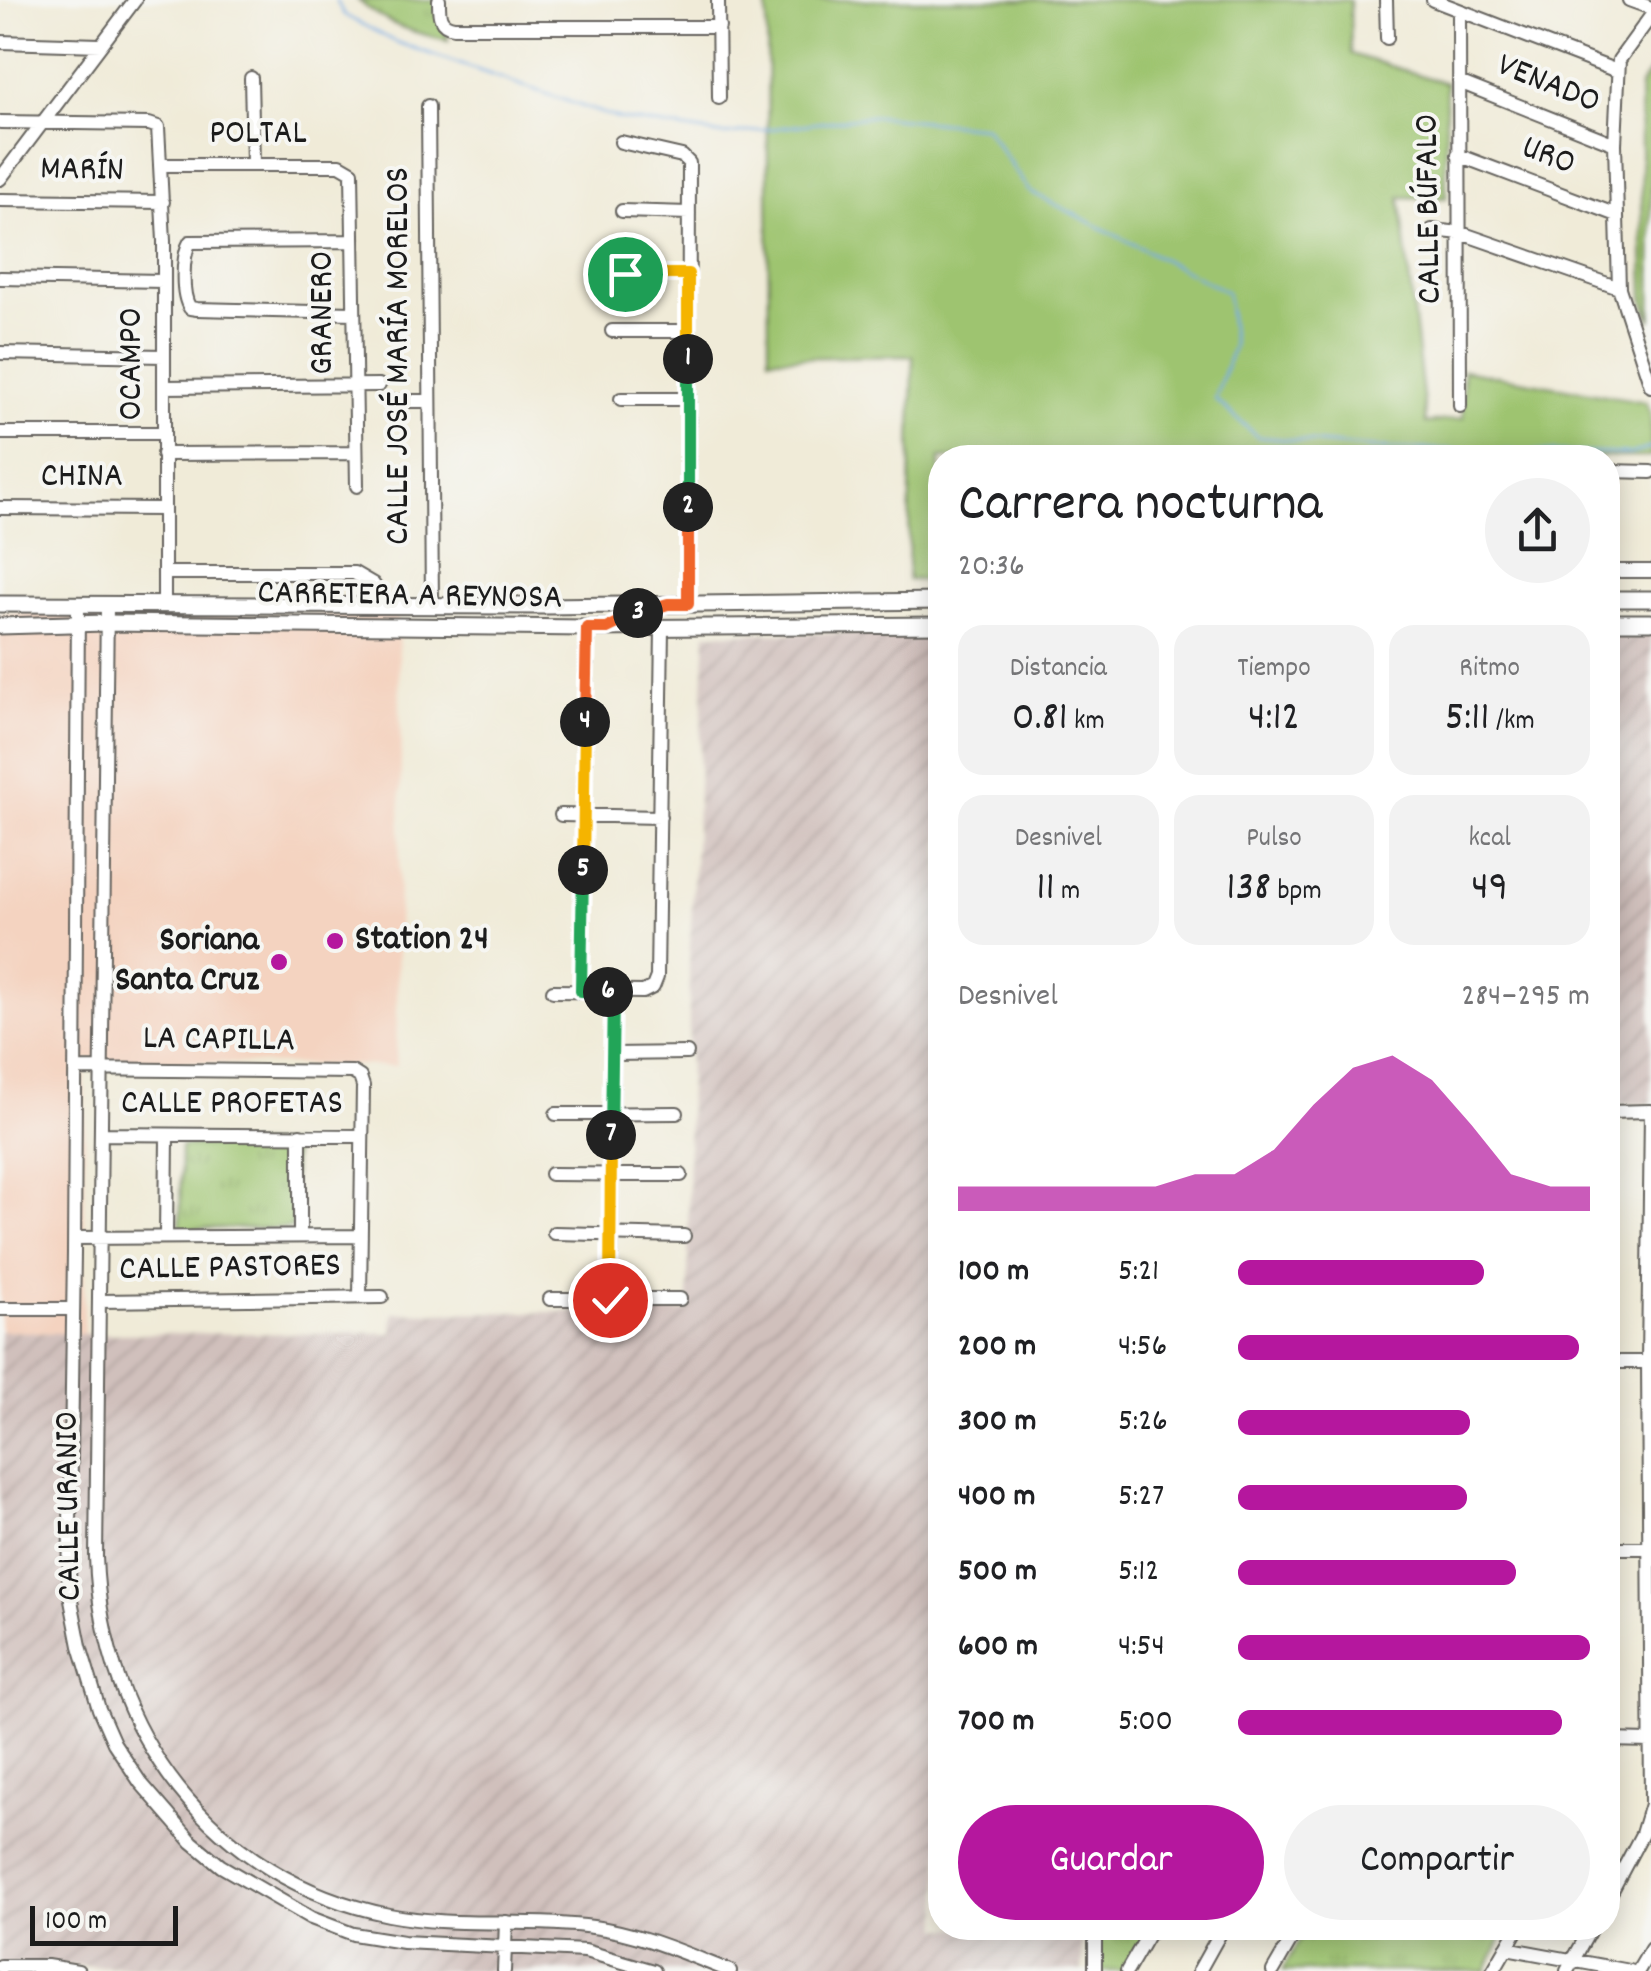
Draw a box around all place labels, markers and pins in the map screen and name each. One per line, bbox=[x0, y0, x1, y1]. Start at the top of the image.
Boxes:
pin bbox=[583, 232, 668, 317]
pin: 1 bbox=[663, 334, 713, 384]
pin: 2 bbox=[663, 482, 713, 532]
pin: 3 bbox=[613, 588, 663, 638]
pin: 4 bbox=[560, 697, 610, 747]
pin: 5 bbox=[558, 845, 608, 895]
place label: Station 24 bbox=[355, 916, 489, 966]
place label: Soriana Santa Cruz bbox=[115, 917, 261, 1007]
marker: Station 24 bbox=[324, 930, 346, 952]
marker: Soriana Santa Cruz bbox=[268, 951, 290, 973]
pin: 6 bbox=[583, 967, 633, 1017]
pin: 7 bbox=[586, 1110, 636, 1160]
pin bbox=[568, 1258, 653, 1343]

